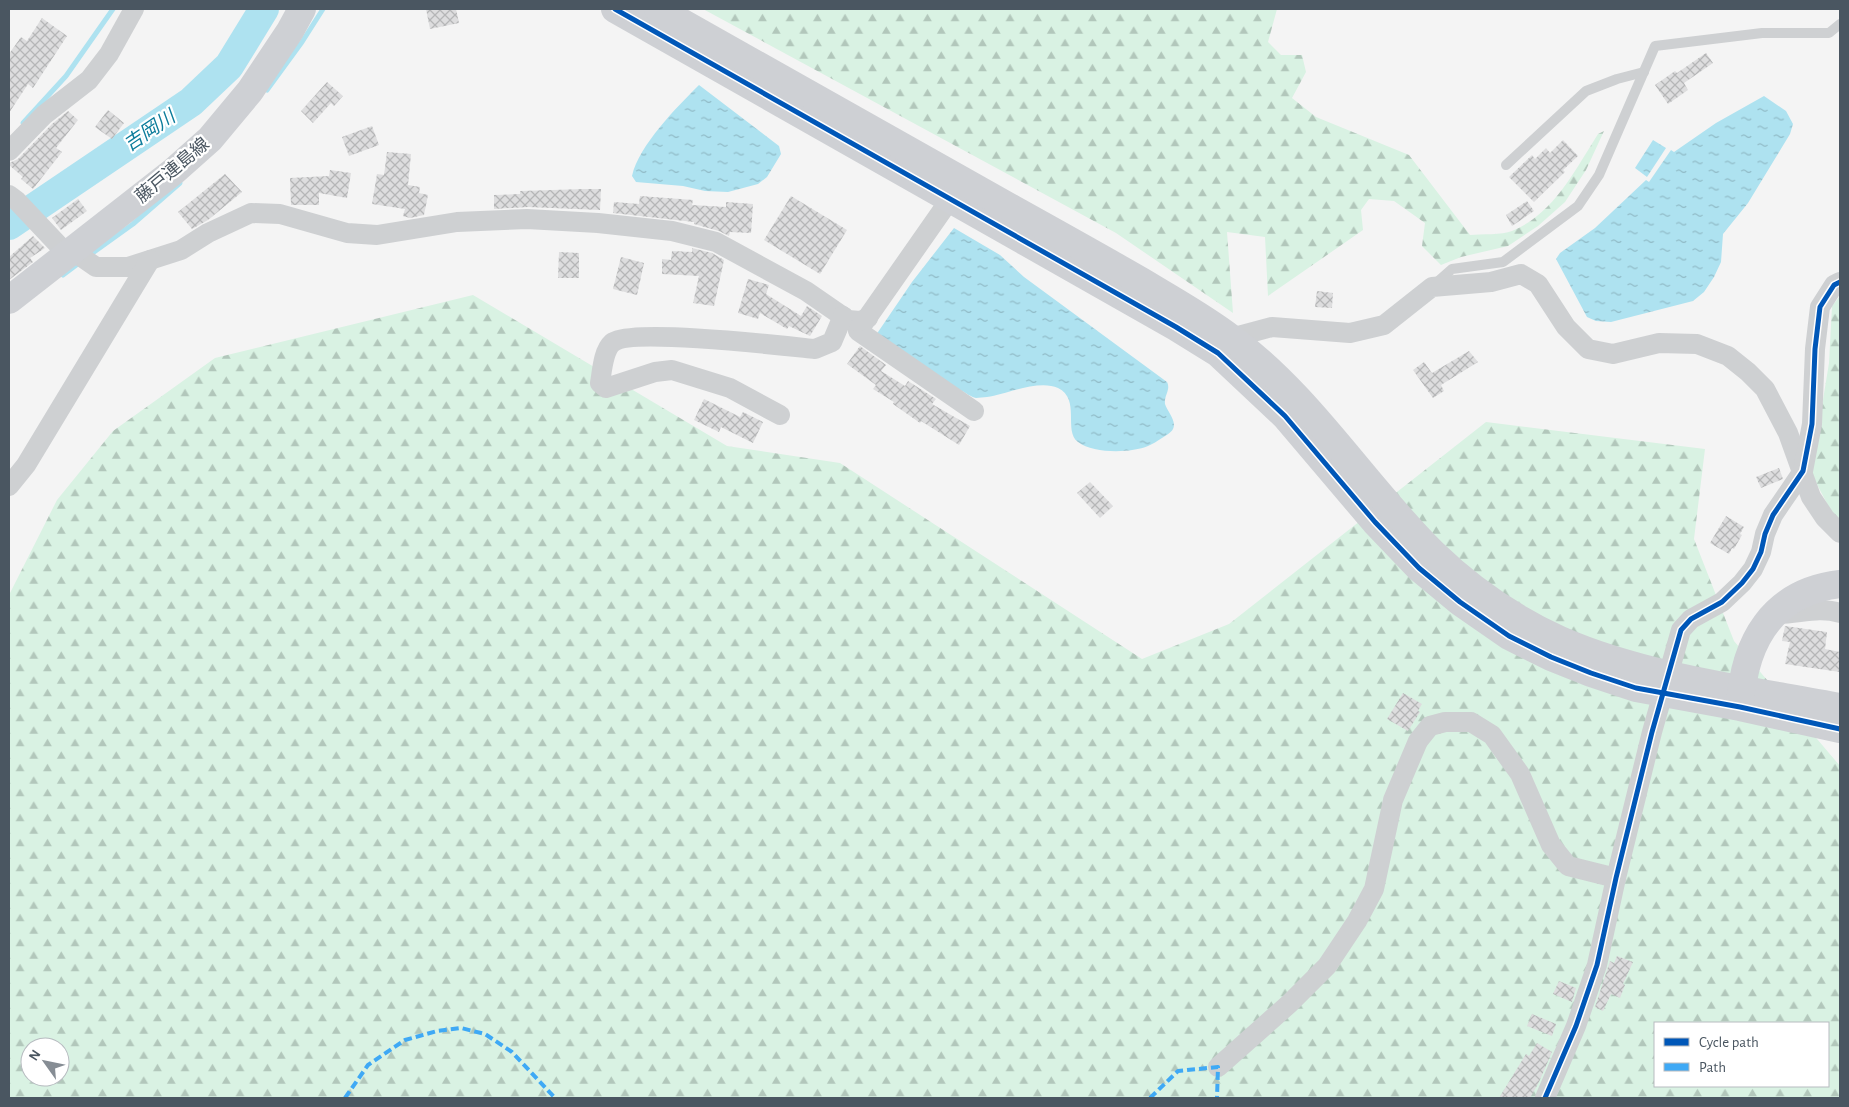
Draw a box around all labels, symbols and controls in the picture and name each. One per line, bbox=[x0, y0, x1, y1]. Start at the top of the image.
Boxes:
water label: 吉岡川 bbox=[120, 105, 180, 155]
street label: 藤戸連島線 bbox=[131, 133, 213, 207]
legend bbox=[1654, 1022, 1829, 1087]
text: Cycle path bbox=[1699, 1035, 1759, 1050]
north arrow bbox=[20, 1037, 70, 1087]
text: N bbox=[26, 1048, 43, 1063]
text: Path bbox=[1699, 1060, 1726, 1075]

